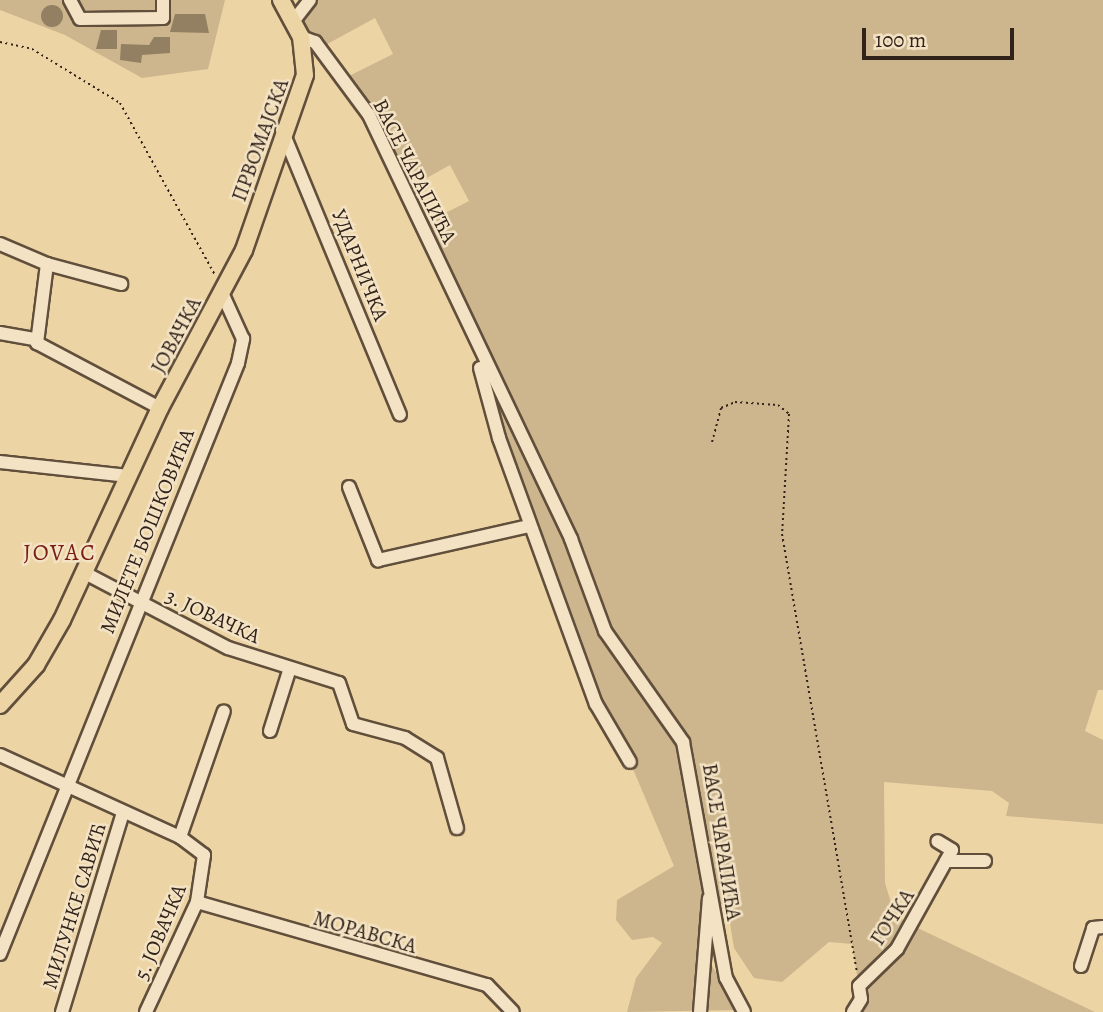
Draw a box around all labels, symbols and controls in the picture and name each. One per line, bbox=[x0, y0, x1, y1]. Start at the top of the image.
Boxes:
scale bar bbox=[865, 14, 1017, 58]
text: 100 m bbox=[875, 26, 926, 54]
street label: ПРВОМАЈСКА bbox=[226, 75, 294, 205]
street label: ВАСЕ ЧАРАПИЋА bbox=[368, 95, 462, 247]
street label: УДАРНИЧКА bbox=[326, 206, 394, 324]
street label: ЈОВАЧКА bbox=[145, 293, 207, 377]
street label: МИЛЕТЕ БОШКОВИЋА bbox=[94, 425, 200, 637]
district label: JOVAC bbox=[24, 539, 96, 567]
street label: 3. ЈОВАЧКА bbox=[161, 583, 265, 649]
street label: ВАСЕ ЧАРАПИЋА bbox=[697, 762, 747, 922]
street label: МИЛУНКЕ САВИЋ bbox=[37, 820, 111, 992]
street label: 5. ЈОВАЧКА bbox=[128, 880, 192, 984]
street label: ГОЧКА bbox=[865, 884, 919, 950]
street label: МОРАВСКА bbox=[310, 905, 420, 959]

